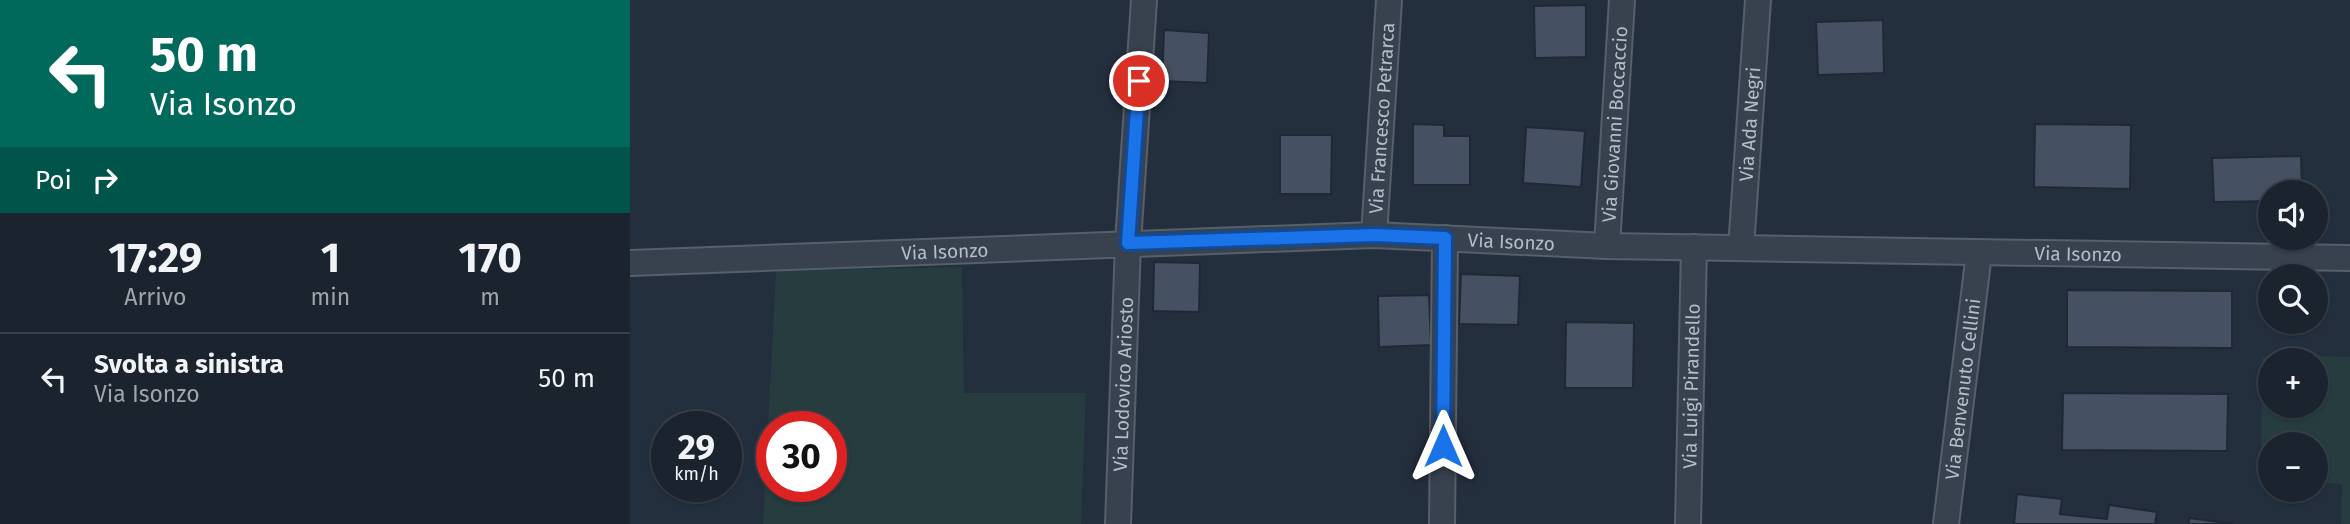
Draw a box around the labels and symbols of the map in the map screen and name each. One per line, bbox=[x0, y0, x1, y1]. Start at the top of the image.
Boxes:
street label: Via Francesco Petrarca bbox=[1364, 22, 1399, 215]
street label: Via Giovanni Boccaccio bbox=[1597, 25, 1632, 223]
pin bbox=[1109, 51, 1169, 111]
street label: Via Ada Negri bbox=[1734, 66, 1765, 182]
street label: Via Isonzo bbox=[1467, 228, 1555, 255]
street label: Via Isonzo bbox=[901, 238, 989, 264]
street label: Via Isonzo bbox=[2034, 241, 2122, 266]
street label: Via Lodovico Ariosto bbox=[1108, 296, 1138, 472]
street label: Via Benvenuto Cellini bbox=[1940, 297, 1985, 481]
street label: Via Luigi Pirandello bbox=[1678, 303, 1704, 469]
position arrow bbox=[1406, 409, 1480, 483]
speed limit sign: 30 bbox=[756, 411, 847, 502]

